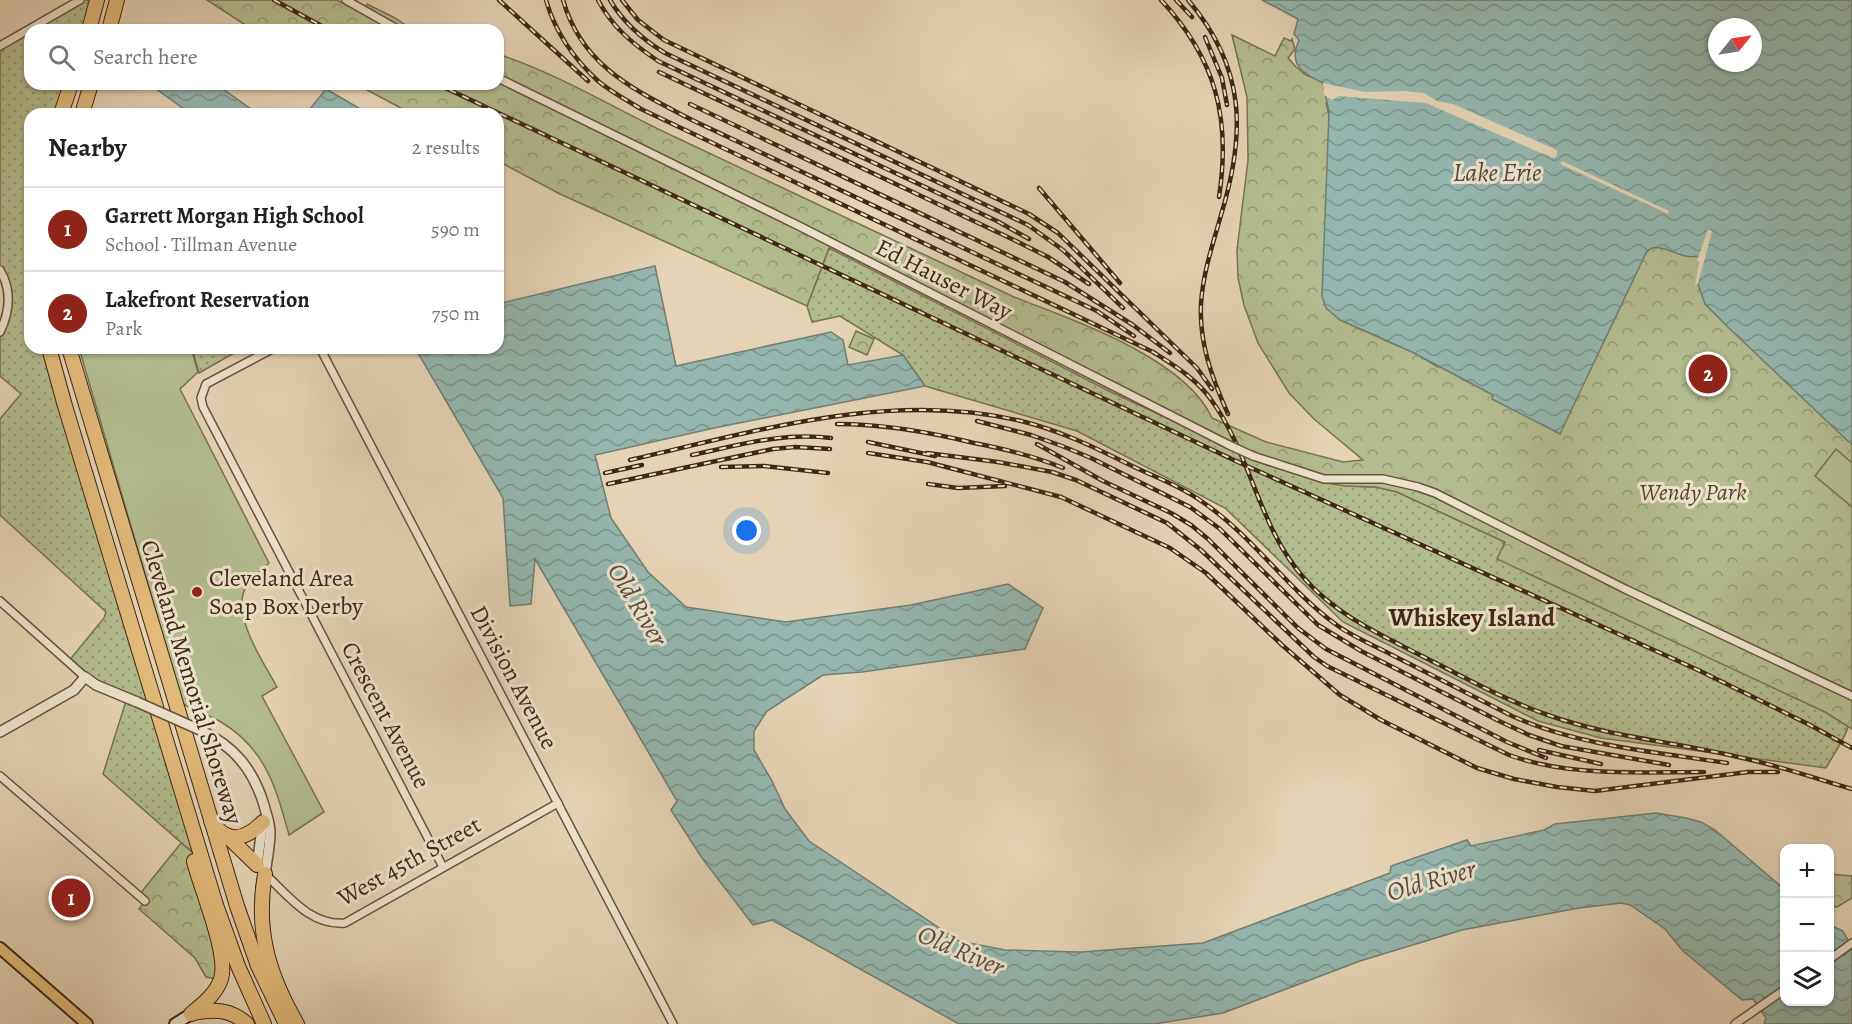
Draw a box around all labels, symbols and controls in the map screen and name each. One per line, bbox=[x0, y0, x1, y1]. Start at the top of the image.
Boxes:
north arrow bbox=[1708, 18, 1762, 72]
search box bbox=[24, 24, 504, 90]
icon: search bbox=[45, 41, 78, 74]
text: Search here bbox=[93, 42, 198, 72]
text: Nearby bbox=[48, 130, 127, 165]
text: 2 results bbox=[412, 134, 480, 161]
water label: Lake Erie bbox=[1453, 155, 1541, 190]
text: Garrett Morgan High School bbox=[105, 201, 364, 231]
text: 1 bbox=[64, 216, 71, 243]
text: 590 m bbox=[431, 216, 480, 243]
text: School · Tillman Avenue bbox=[105, 231, 297, 258]
street label: Ed Hauser Way bbox=[870, 231, 1018, 327]
text: Lakefront Reservation bbox=[105, 285, 310, 315]
text: 2 bbox=[63, 300, 72, 327]
text: 750 m bbox=[432, 300, 480, 327]
text: Park bbox=[105, 315, 143, 342]
pin: 2 bbox=[1688, 352, 1728, 397]
park label: Wendy Park bbox=[1639, 476, 1747, 508]
your location bbox=[732, 516, 761, 545]
street label: Cleveland Memorial Shoreway bbox=[133, 536, 251, 828]
water label: Old River bbox=[599, 556, 676, 653]
place label: Cleveland Area Soap Box Derby bbox=[209, 562, 363, 622]
marker: Cleveland Area Soap Box Derby bbox=[190, 585, 204, 599]
street label: Division Avenue bbox=[463, 599, 565, 755]
district label: Whiskey Island bbox=[1388, 600, 1556, 635]
street label: Crescent Avenue bbox=[334, 636, 438, 794]
street label: West 45th Street bbox=[331, 808, 487, 914]
map controls bbox=[1780, 844, 1834, 1006]
button: + bbox=[1780, 844, 1834, 898]
water label: Old River bbox=[1383, 851, 1481, 910]
pin: 1 bbox=[52, 876, 90, 920]
button: − bbox=[1780, 898, 1834, 952]
water label: Old River bbox=[912, 917, 1010, 985]
button: layers bbox=[1780, 952, 1834, 1006]

